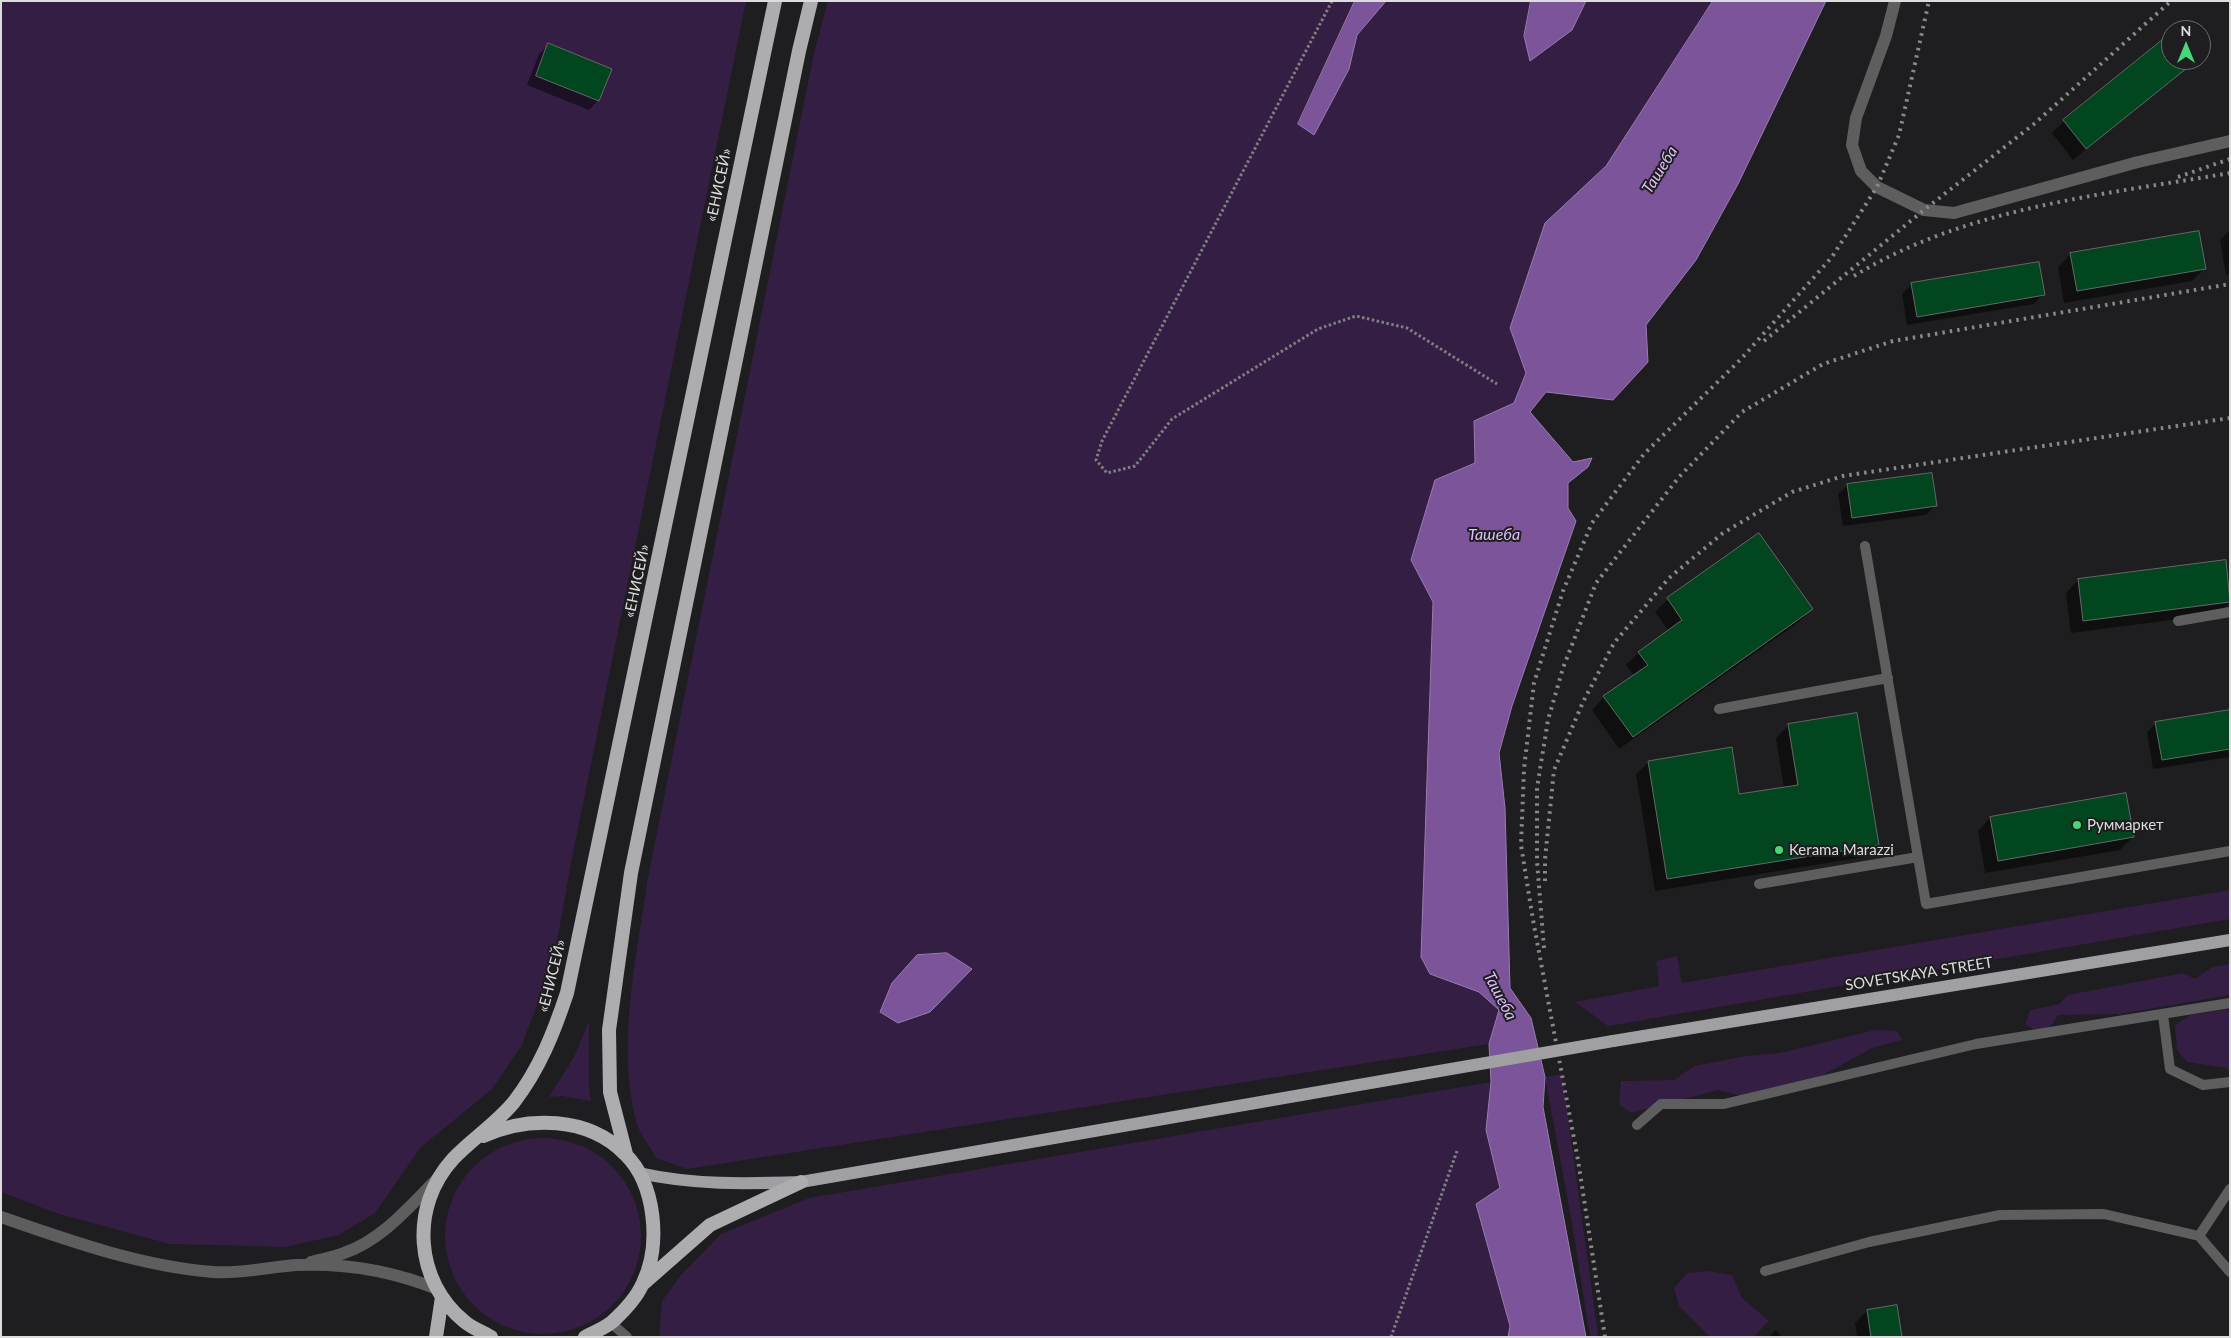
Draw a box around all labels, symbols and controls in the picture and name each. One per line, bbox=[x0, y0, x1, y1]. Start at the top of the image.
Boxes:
north arrow bbox=[2161, 20, 2211, 70]
text: N bbox=[2181, 22, 2191, 39]
water label: Ташеба bbox=[1638, 143, 1682, 197]
street label: «ЕНИСЕЙ» bbox=[702, 147, 736, 223]
water label: Ташеба bbox=[1468, 525, 1520, 545]
street label: «ЕНИСЕЙ» bbox=[620, 543, 654, 619]
place label: Руммаркет bbox=[2087, 816, 2164, 834]
marker: Руммаркет bbox=[2071, 819, 2083, 831]
place label: Kerama Marazzi bbox=[1789, 841, 1894, 859]
marker: Kerama Marazzi bbox=[1773, 844, 1785, 856]
street label: «ЕНИСЕЙ» bbox=[534, 938, 570, 1014]
street label: SOVETSKAYA STREET bbox=[1844, 953, 1994, 995]
water label: Ташеба bbox=[1479, 968, 1521, 1024]

